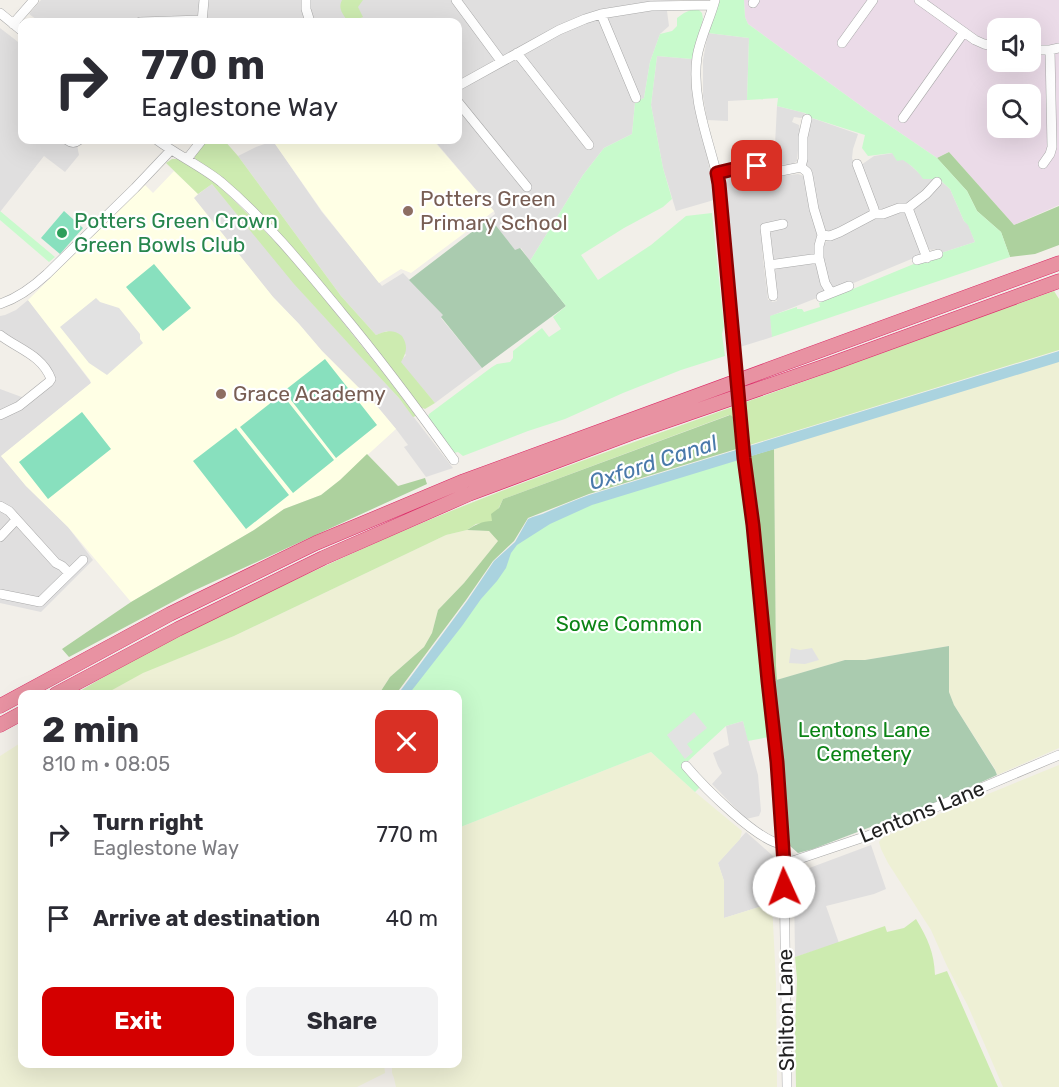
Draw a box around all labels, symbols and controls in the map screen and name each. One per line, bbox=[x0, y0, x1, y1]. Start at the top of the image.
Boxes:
map controls bbox=[987, 18, 1041, 138]
button: sound bbox=[987, 18, 1041, 72]
text: 770 m bbox=[141, 40, 265, 90]
icon: right bbox=[42, 42, 120, 120]
button: search bbox=[987, 84, 1041, 138]
text: Eaglestone Way bbox=[141, 91, 338, 123]
pin bbox=[731, 140, 782, 191]
icon: arrive bbox=[740, 149, 773, 182]
place label: Potters Green Primary School bbox=[420, 186, 568, 235]
marker: Potters Green Primary School bbox=[401, 204, 415, 218]
place label: Potters Green Crown Green Bowls Club bbox=[74, 208, 278, 257]
marker: Potters Green Crown Green Bowls Club bbox=[55, 226, 69, 240]
place label: Grace Academy bbox=[233, 381, 386, 406]
marker: Grace Academy bbox=[214, 387, 228, 401]
water label: Oxford Canal bbox=[586, 429, 721, 496]
park label: Sowe Common bbox=[556, 611, 702, 636]
text: 2 min bbox=[42, 708, 140, 751]
button: close bbox=[375, 710, 438, 773]
park label: Lentons Lane Cemetery bbox=[798, 717, 930, 766]
text: 810 m · 08:05 bbox=[42, 752, 170, 776]
street label: Lentons Lane bbox=[856, 775, 988, 848]
text: Turn right bbox=[93, 809, 203, 836]
icon: right bbox=[42, 818, 75, 851]
text: 770 m bbox=[377, 821, 438, 848]
text: Eaglestone Way bbox=[93, 836, 239, 860]
position arrow bbox=[752, 855, 816, 919]
icon: arrive bbox=[42, 902, 75, 935]
text: Arrive at destination bbox=[93, 905, 320, 932]
text: 40 m bbox=[385, 905, 438, 932]
street label: Shilton Lane bbox=[772, 949, 799, 1071]
button: Exit bbox=[42, 987, 234, 1056]
button: Share bbox=[246, 987, 438, 1056]

